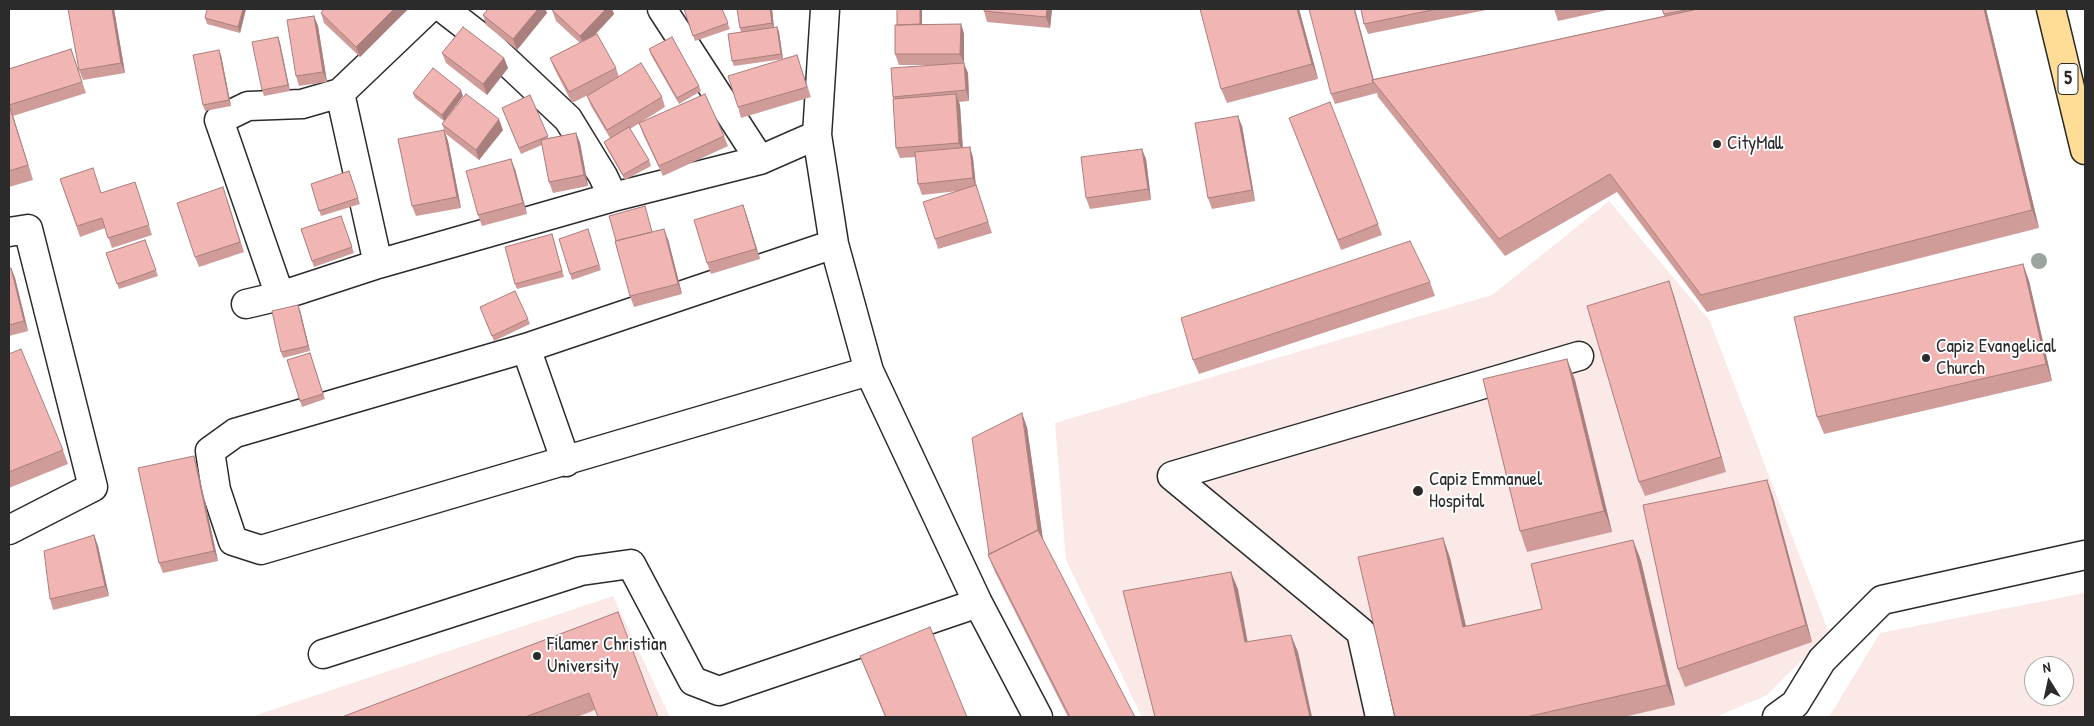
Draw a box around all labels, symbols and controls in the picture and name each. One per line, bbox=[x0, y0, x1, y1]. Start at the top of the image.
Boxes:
road number: 5 bbox=[2058, 64, 2078, 95]
place label: CityMall bbox=[1727, 133, 1783, 155]
marker: CityMall bbox=[1711, 138, 1723, 150]
place label: Capiz Evangelical Church bbox=[1936, 336, 2056, 380]
marker: Capiz Evangelical Church bbox=[1920, 352, 1932, 364]
place label: Capiz Emmanuel Hospital bbox=[1429, 469, 1542, 513]
marker: Capiz Emmanuel Hospital bbox=[1411, 484, 1425, 498]
place label: Filamer Christian University bbox=[547, 634, 667, 678]
marker: Filamer Christian University bbox=[531, 650, 543, 662]
north arrow bbox=[2024, 656, 2074, 706]
text: N bbox=[2041, 657, 2052, 677]

